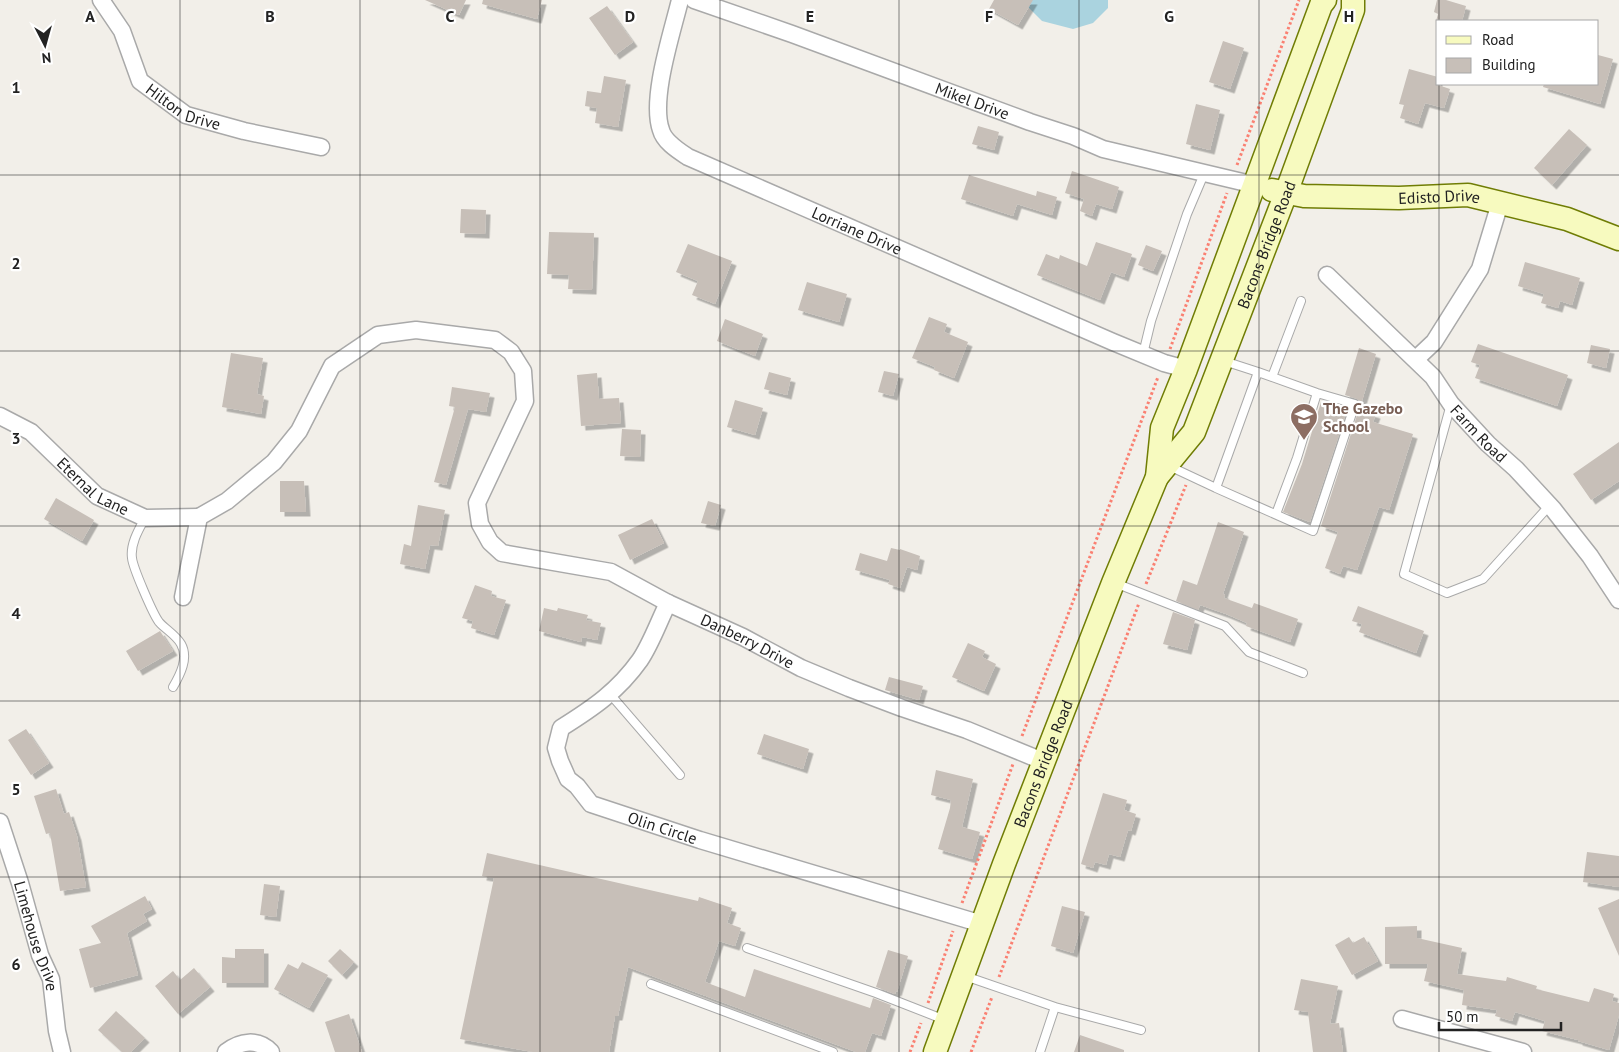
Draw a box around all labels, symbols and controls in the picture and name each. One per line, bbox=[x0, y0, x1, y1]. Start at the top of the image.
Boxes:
text: A bbox=[85, 6, 95, 26]
text: B bbox=[265, 6, 275, 26]
text: C bbox=[446, 6, 455, 26]
text: D bbox=[625, 6, 635, 26]
text: E bbox=[806, 6, 814, 26]
text: F bbox=[985, 6, 993, 26]
text: G bbox=[1164, 6, 1174, 26]
text: H bbox=[1344, 6, 1354, 26]
north arrow bbox=[20, 20, 70, 70]
legend bbox=[1436, 20, 1599, 85]
text: Road bbox=[1482, 30, 1514, 49]
text: N bbox=[41, 48, 52, 67]
text: Building bbox=[1482, 55, 1536, 74]
text: 1 bbox=[11, 77, 21, 97]
street label: Mikel Drive bbox=[933, 78, 1012, 123]
street label: Hilton Drive bbox=[142, 79, 223, 134]
street label: Bacons Bridge Road bbox=[1233, 178, 1300, 311]
street label: Edisto Drive bbox=[1398, 185, 1482, 208]
street label: Lorriane Drive bbox=[809, 202, 905, 259]
text: 2 bbox=[11, 253, 21, 273]
place label: The Gazebo School bbox=[1323, 398, 1403, 436]
street label: Farm Road bbox=[1446, 400, 1511, 466]
school or university icon: The Gazebo School bbox=[1289, 402, 1319, 441]
text: 3 bbox=[11, 428, 21, 448]
street label: Eternal Lane bbox=[53, 453, 132, 519]
text: 4 bbox=[11, 603, 21, 623]
street label: Danberry Drive bbox=[698, 609, 798, 673]
street label: Bacons Bridge Road bbox=[1009, 697, 1077, 830]
text: 5 bbox=[11, 779, 21, 799]
street label: Olin Circle bbox=[625, 807, 700, 848]
street label: Limehouse Drive bbox=[10, 879, 62, 992]
text: 6 bbox=[11, 954, 21, 974]
scale bar bbox=[1439, 1000, 1562, 1032]
text: 50 m bbox=[1446, 1007, 1479, 1026]

